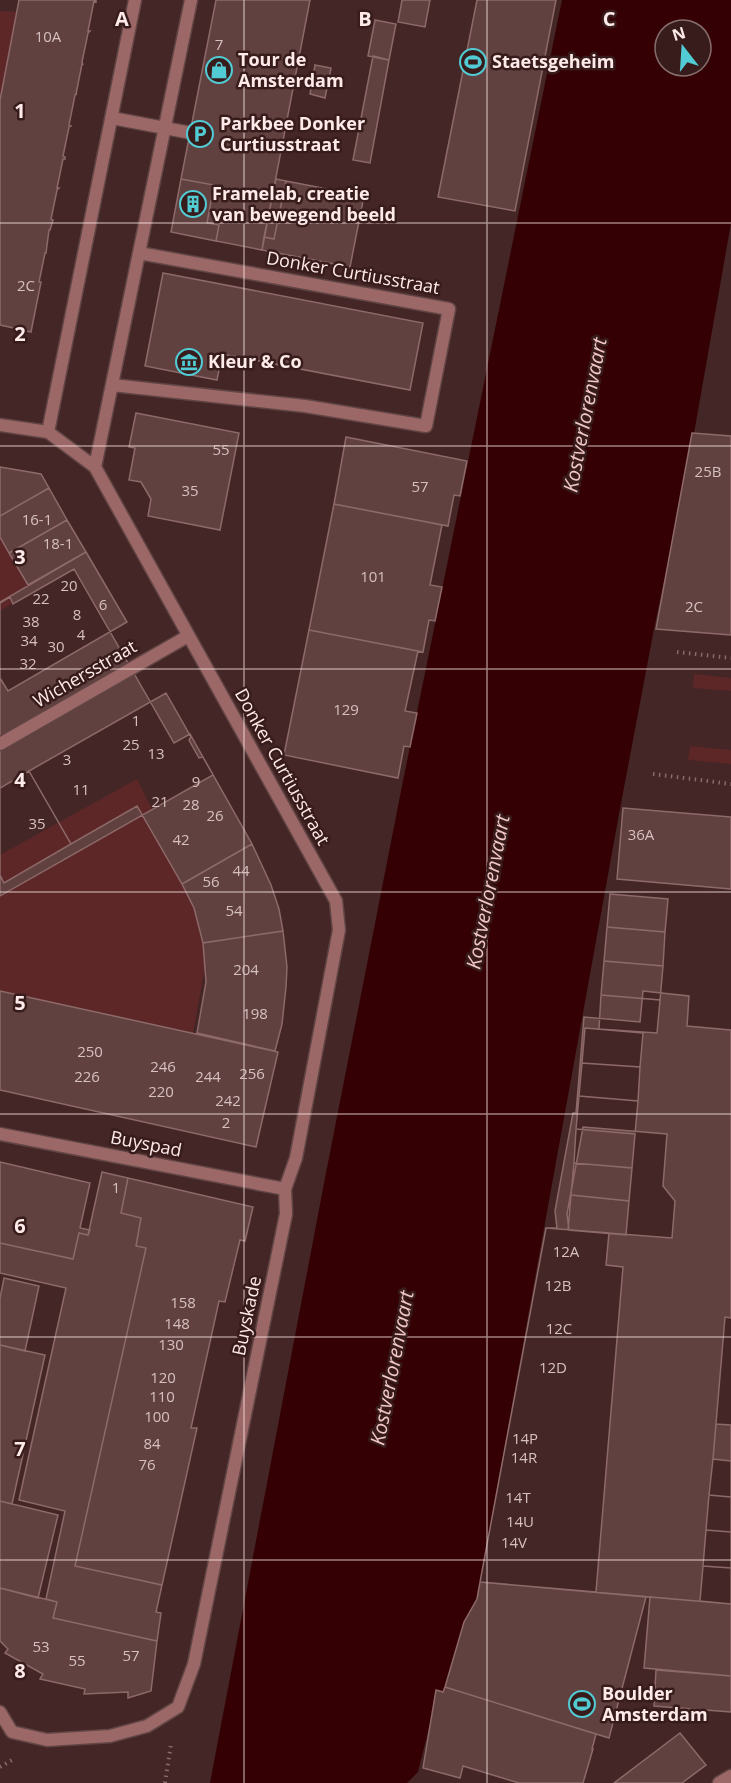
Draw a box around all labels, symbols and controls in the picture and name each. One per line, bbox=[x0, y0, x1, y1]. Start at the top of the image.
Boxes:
text: A bbox=[115, 5, 129, 32]
text: B bbox=[358, 5, 372, 32]
text: C bbox=[603, 5, 616, 32]
north arrow bbox=[653, 18, 713, 78]
text: N bbox=[669, 21, 688, 46]
house number: 10A bbox=[35, 26, 62, 46]
house number: 7 bbox=[215, 34, 223, 54]
place label: Tour de Amsterdam bbox=[238, 47, 344, 92]
sports icon: Staetsgeheim bbox=[458, 47, 488, 77]
place label: Staetsgeheim bbox=[492, 49, 614, 73]
shop icon: Tour de Amsterdam bbox=[204, 55, 234, 85]
text: 1 bbox=[14, 97, 26, 124]
place label: Parkbee Donker Curtiusstraat bbox=[220, 111, 365, 156]
parking icon: Parkbee Donker Curtiusstraat bbox=[185, 119, 215, 149]
place label: Framelab, creatie van bewegend beeld bbox=[212, 181, 396, 226]
building icon: Framelab, creatie van bewegend beeld bbox=[178, 189, 208, 219]
street label: Donker Curtiusstraat bbox=[265, 245, 442, 299]
house number: 2C bbox=[17, 275, 35, 295]
text: 2 bbox=[14, 320, 26, 347]
water label: Kostverlorenvaart bbox=[556, 334, 613, 494]
museum icon: Kleur & Co bbox=[174, 347, 204, 377]
place label: Kleur & Co bbox=[208, 349, 302, 373]
house number: 55 bbox=[212, 439, 230, 459]
house number: 25B bbox=[695, 461, 721, 481]
house number: 57 bbox=[411, 476, 429, 496]
house number: 35 bbox=[181, 480, 199, 500]
house number: 16-1 bbox=[22, 509, 52, 529]
house number: 18-1 bbox=[43, 533, 73, 553]
text: 3 bbox=[14, 543, 26, 570]
house number: 101 bbox=[360, 566, 386, 586]
house number: 20 bbox=[60, 575, 78, 595]
house number: 22 bbox=[32, 588, 50, 608]
house number: 6 bbox=[99, 594, 107, 614]
house number: 2C bbox=[685, 596, 703, 616]
house number: 8 bbox=[73, 604, 81, 624]
house number: 38 bbox=[22, 611, 40, 631]
house number: 4 bbox=[77, 624, 86, 644]
house number: 34 bbox=[20, 630, 38, 650]
street label: Wichersstraat bbox=[28, 634, 141, 712]
house number: 30 bbox=[47, 636, 65, 656]
house number: 32 bbox=[19, 653, 37, 673]
street label: Donker Curtiusstraat bbox=[230, 684, 336, 849]
house number: 129 bbox=[333, 699, 359, 719]
house number: 1 bbox=[132, 710, 140, 730]
house number: 25 bbox=[122, 734, 140, 754]
house number: 13 bbox=[147, 743, 165, 763]
house number: 3 bbox=[63, 749, 71, 769]
text: 4 bbox=[14, 766, 26, 793]
house number: 9 bbox=[192, 771, 200, 791]
house number: 11 bbox=[72, 779, 90, 799]
house number: 21 bbox=[151, 791, 169, 811]
house number: 28 bbox=[182, 794, 200, 814]
house number: 26 bbox=[206, 805, 224, 825]
water label: Kostverlorenvaart bbox=[459, 811, 516, 971]
house number: 35 bbox=[28, 813, 46, 833]
house number: 36A bbox=[628, 824, 655, 844]
house number: 42 bbox=[172, 829, 190, 849]
house number: 44 bbox=[232, 860, 250, 880]
house number: 56 bbox=[202, 871, 220, 891]
house number: 54 bbox=[225, 900, 243, 920]
house number: 204 bbox=[233, 959, 259, 979]
text: 5 bbox=[14, 989, 26, 1016]
house number: 198 bbox=[242, 1003, 268, 1023]
house number: 250 bbox=[77, 1041, 103, 1061]
house number: 246 bbox=[150, 1056, 176, 1076]
house number: 256 bbox=[239, 1063, 265, 1083]
house number: 226 bbox=[74, 1066, 100, 1086]
house number: 244 bbox=[195, 1066, 221, 1086]
house number: 220 bbox=[148, 1081, 174, 1101]
house number: 242 bbox=[215, 1090, 241, 1110]
house number: 2 bbox=[222, 1112, 230, 1132]
street label: Buyspad bbox=[108, 1124, 184, 1162]
house number: 1 bbox=[112, 1177, 120, 1197]
text: 6 bbox=[14, 1212, 26, 1239]
house number: 12A bbox=[553, 1241, 580, 1261]
street label: Buyskade bbox=[226, 1274, 266, 1358]
house number: 12B bbox=[545, 1275, 571, 1295]
water label: Kostverlorenvaart bbox=[363, 1287, 420, 1447]
house number: 158 bbox=[170, 1292, 196, 1312]
house number: 148 bbox=[164, 1313, 190, 1333]
house number: 12C bbox=[546, 1318, 572, 1338]
house number: 130 bbox=[158, 1334, 184, 1354]
house number: 12D bbox=[539, 1357, 567, 1377]
house number: 120 bbox=[150, 1367, 176, 1387]
house number: 110 bbox=[149, 1386, 175, 1406]
house number: 100 bbox=[144, 1406, 170, 1426]
house number: 14P bbox=[512, 1428, 538, 1448]
house number: 84 bbox=[143, 1433, 161, 1453]
text: 7 bbox=[14, 1435, 26, 1462]
house number: 14R bbox=[511, 1447, 538, 1467]
house number: 76 bbox=[138, 1454, 156, 1474]
house number: 14T bbox=[505, 1487, 531, 1507]
house number: 14U bbox=[506, 1511, 534, 1531]
house number: 14V bbox=[501, 1532, 527, 1552]
house number: 53 bbox=[32, 1636, 50, 1656]
house number: 57 bbox=[122, 1645, 140, 1665]
house number: 55 bbox=[68, 1650, 86, 1670]
text: 8 bbox=[14, 1657, 26, 1684]
place label: Boulder Amsterdam bbox=[602, 1681, 708, 1726]
sports icon: Boulder Amsterdam bbox=[567, 1689, 597, 1719]

